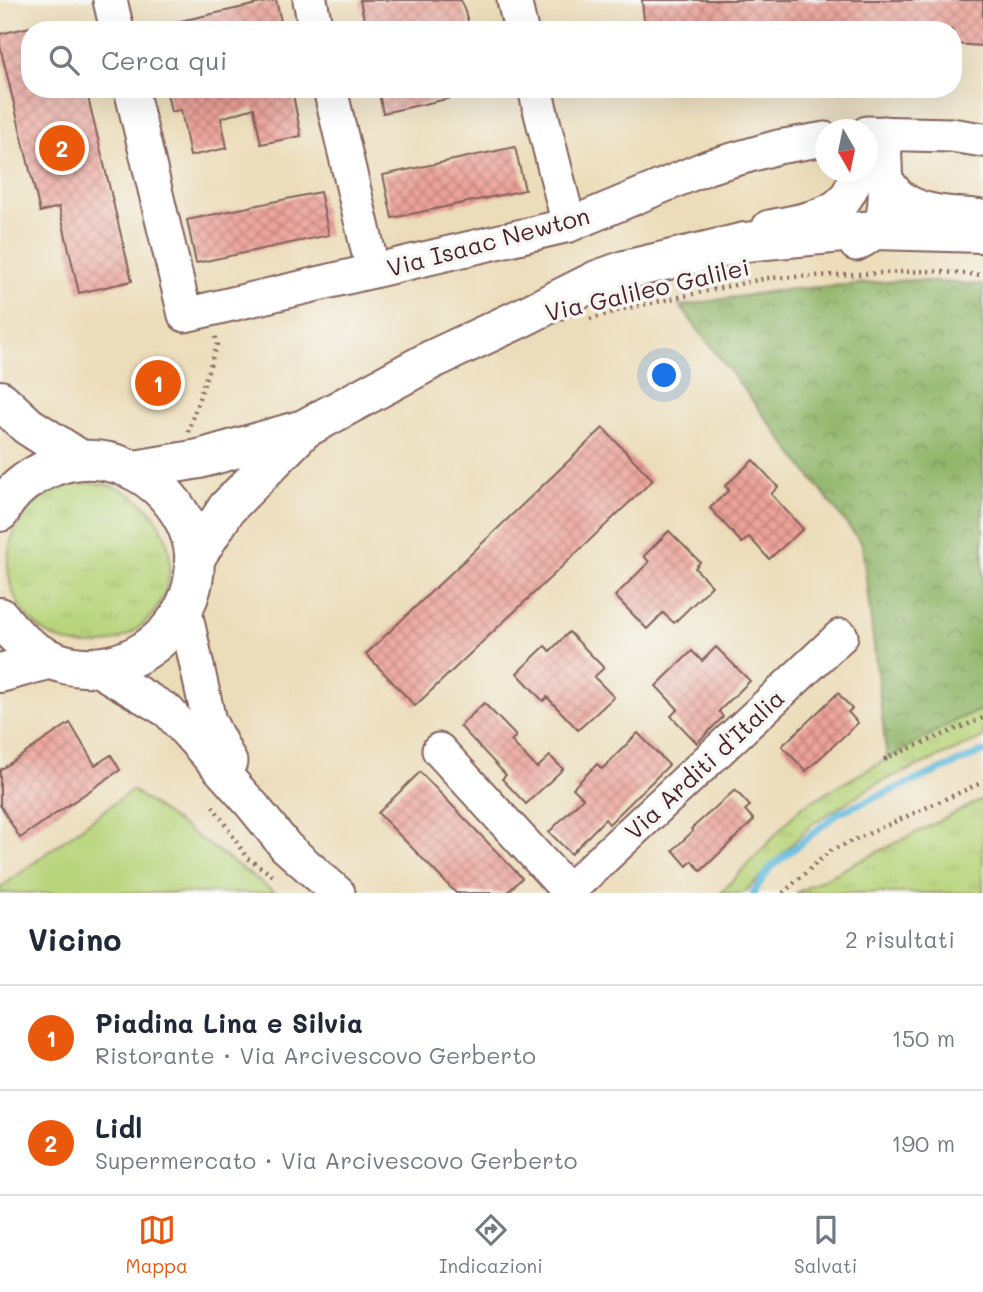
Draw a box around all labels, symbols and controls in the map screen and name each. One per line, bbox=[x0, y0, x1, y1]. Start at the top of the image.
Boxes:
search box bbox=[21, 21, 962, 98]
icon: search bbox=[45, 41, 83, 79]
text: Cerca qui bbox=[101, 43, 227, 77]
north arrow bbox=[815, 119, 878, 182]
pin: 2 bbox=[39, 122, 85, 174]
street label: Via Isaac Newton bbox=[383, 199, 593, 283]
street label: Via Galileo Galilei bbox=[542, 250, 752, 328]
pin: 1 bbox=[135, 357, 181, 409]
your location bbox=[647, 358, 681, 392]
street label: Via Arditi d'Italia bbox=[618, 682, 790, 846]
text: Vicino bbox=[28, 919, 122, 959]
text: 2 risultati bbox=[845, 924, 955, 954]
text: Piadina Lina e Silvia bbox=[95, 1006, 363, 1040]
text: 1 bbox=[46, 1023, 56, 1053]
text: 150 m bbox=[891, 1023, 955, 1053]
text: Ristorante · Via Arcivescovo Gerberto bbox=[95, 1040, 536, 1070]
text: Lidl bbox=[95, 1111, 142, 1145]
text: 2 bbox=[45, 1128, 57, 1158]
text: 190 m bbox=[891, 1128, 955, 1158]
text: Supermercato · Via Arcivescovo Gerberto bbox=[95, 1145, 577, 1175]
tab: Mappa bbox=[126, 1211, 188, 1278]
tab: Indicazioni bbox=[439, 1211, 543, 1278]
tab: Salvati bbox=[794, 1211, 857, 1278]

